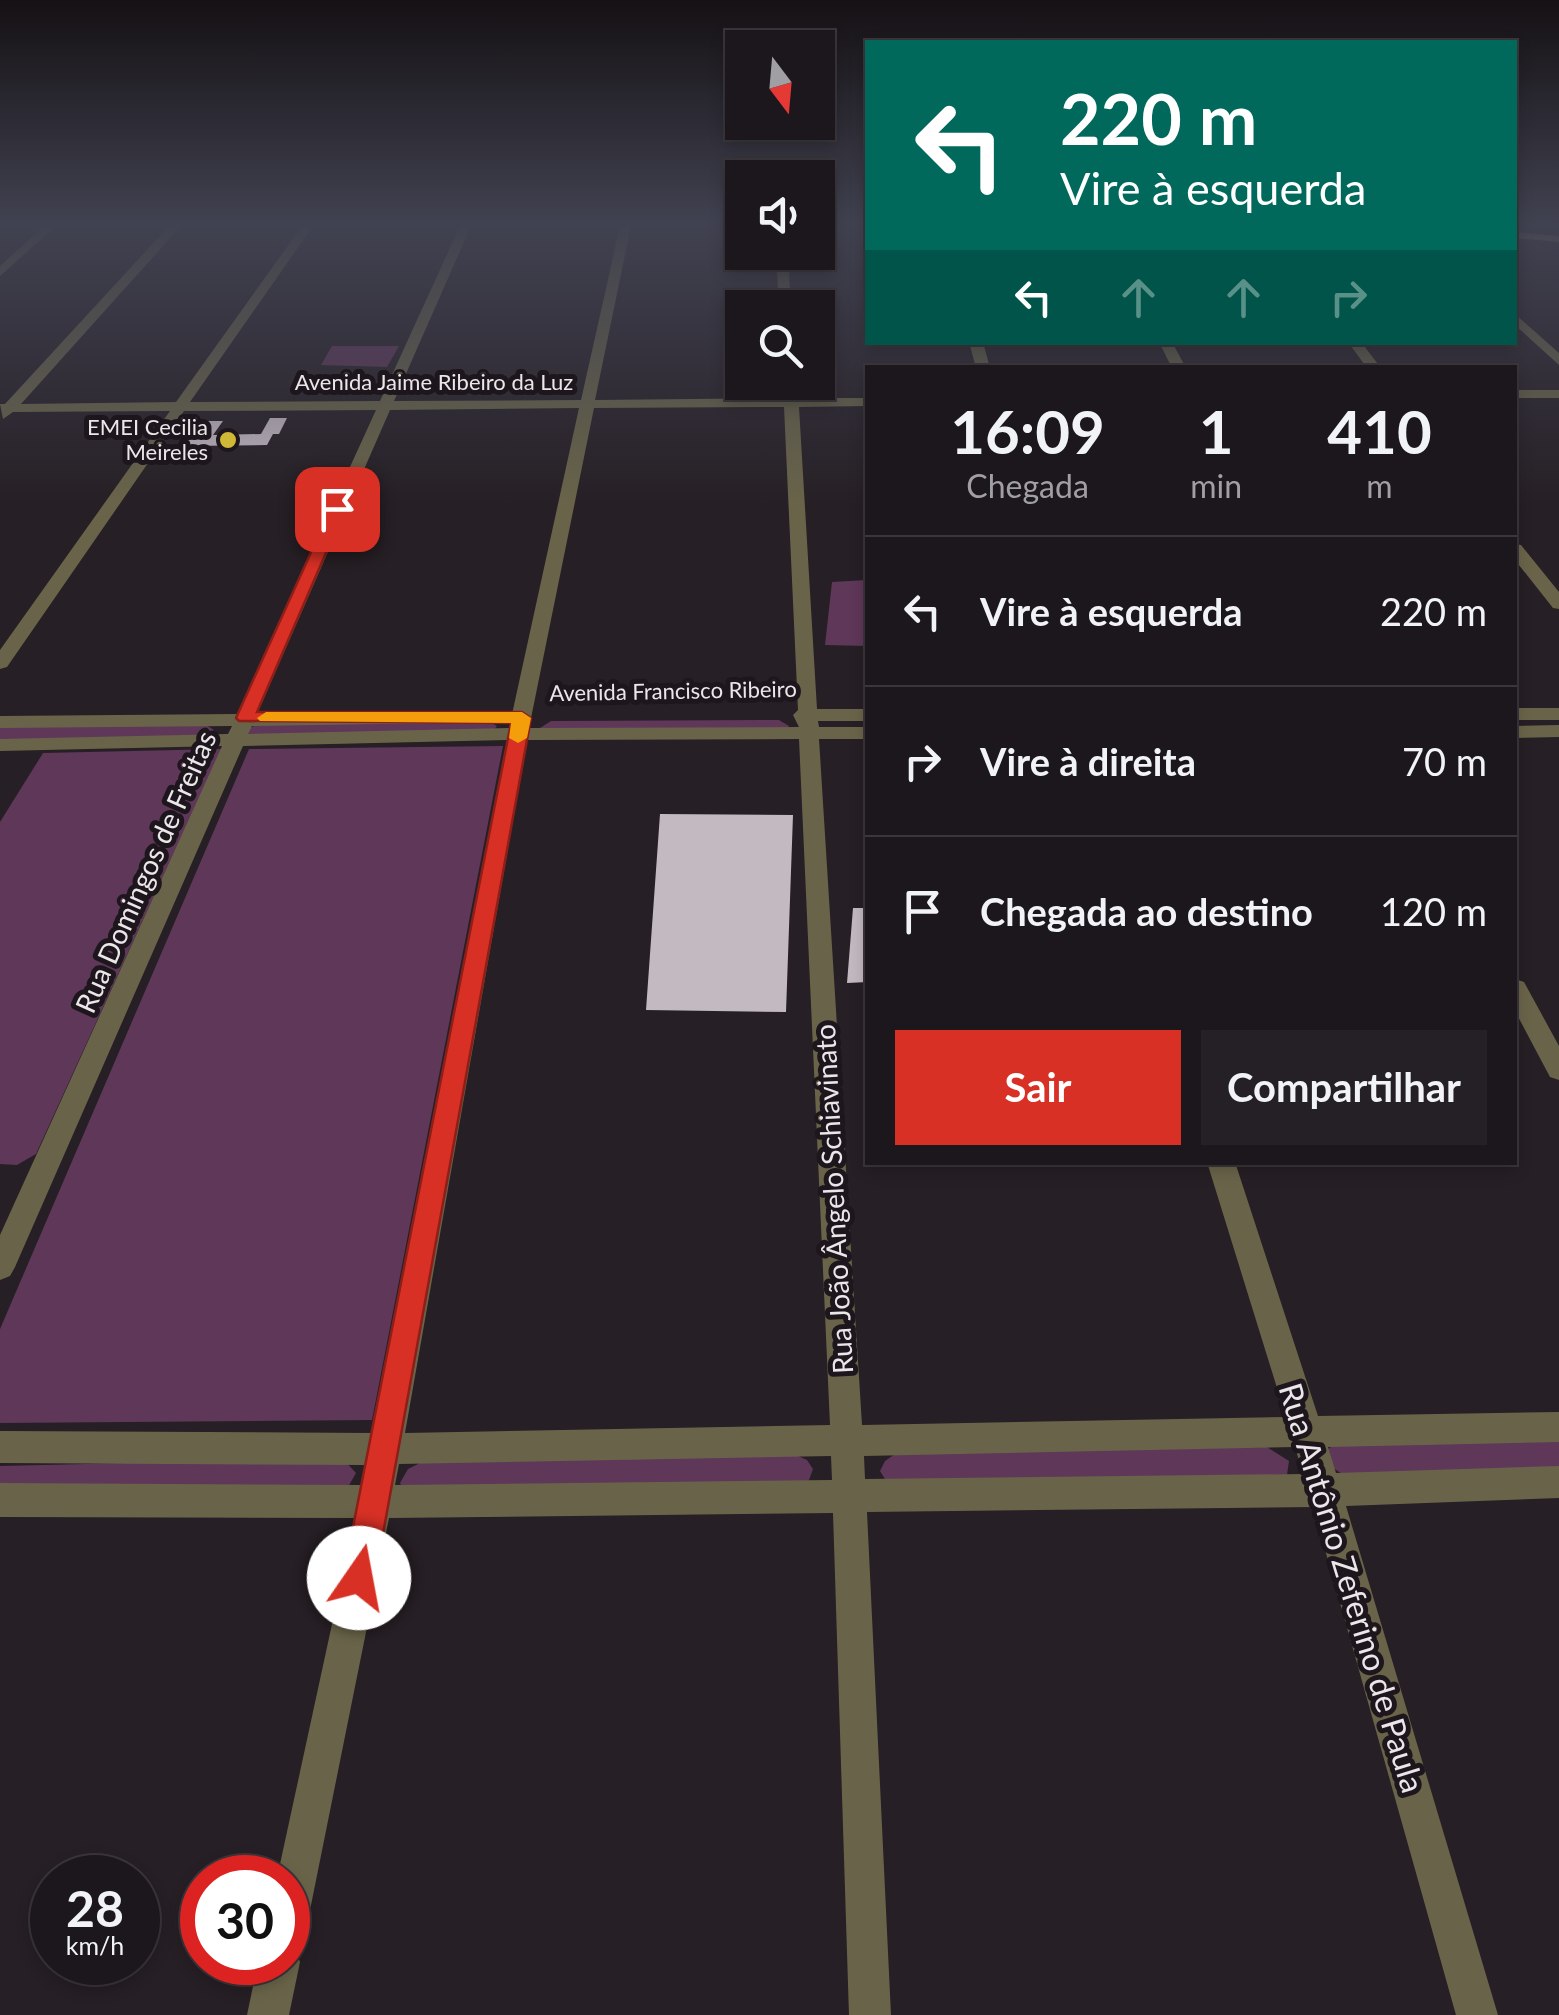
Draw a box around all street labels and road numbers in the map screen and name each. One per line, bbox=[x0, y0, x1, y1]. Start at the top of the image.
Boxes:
street label: Avenida Jaime Ribeiro da Luz bbox=[295, 368, 573, 395]
street label: Avenida Francisco Ribeiro bbox=[549, 675, 797, 706]
street label: Rua Domingos de Freitas bbox=[68, 725, 223, 1018]
street label: Rua João Ângelo Schiavinato bbox=[807, 1023, 859, 1375]
street label: Rua Antônio Zeferino de Paula bbox=[1271, 1378, 1433, 1797]

